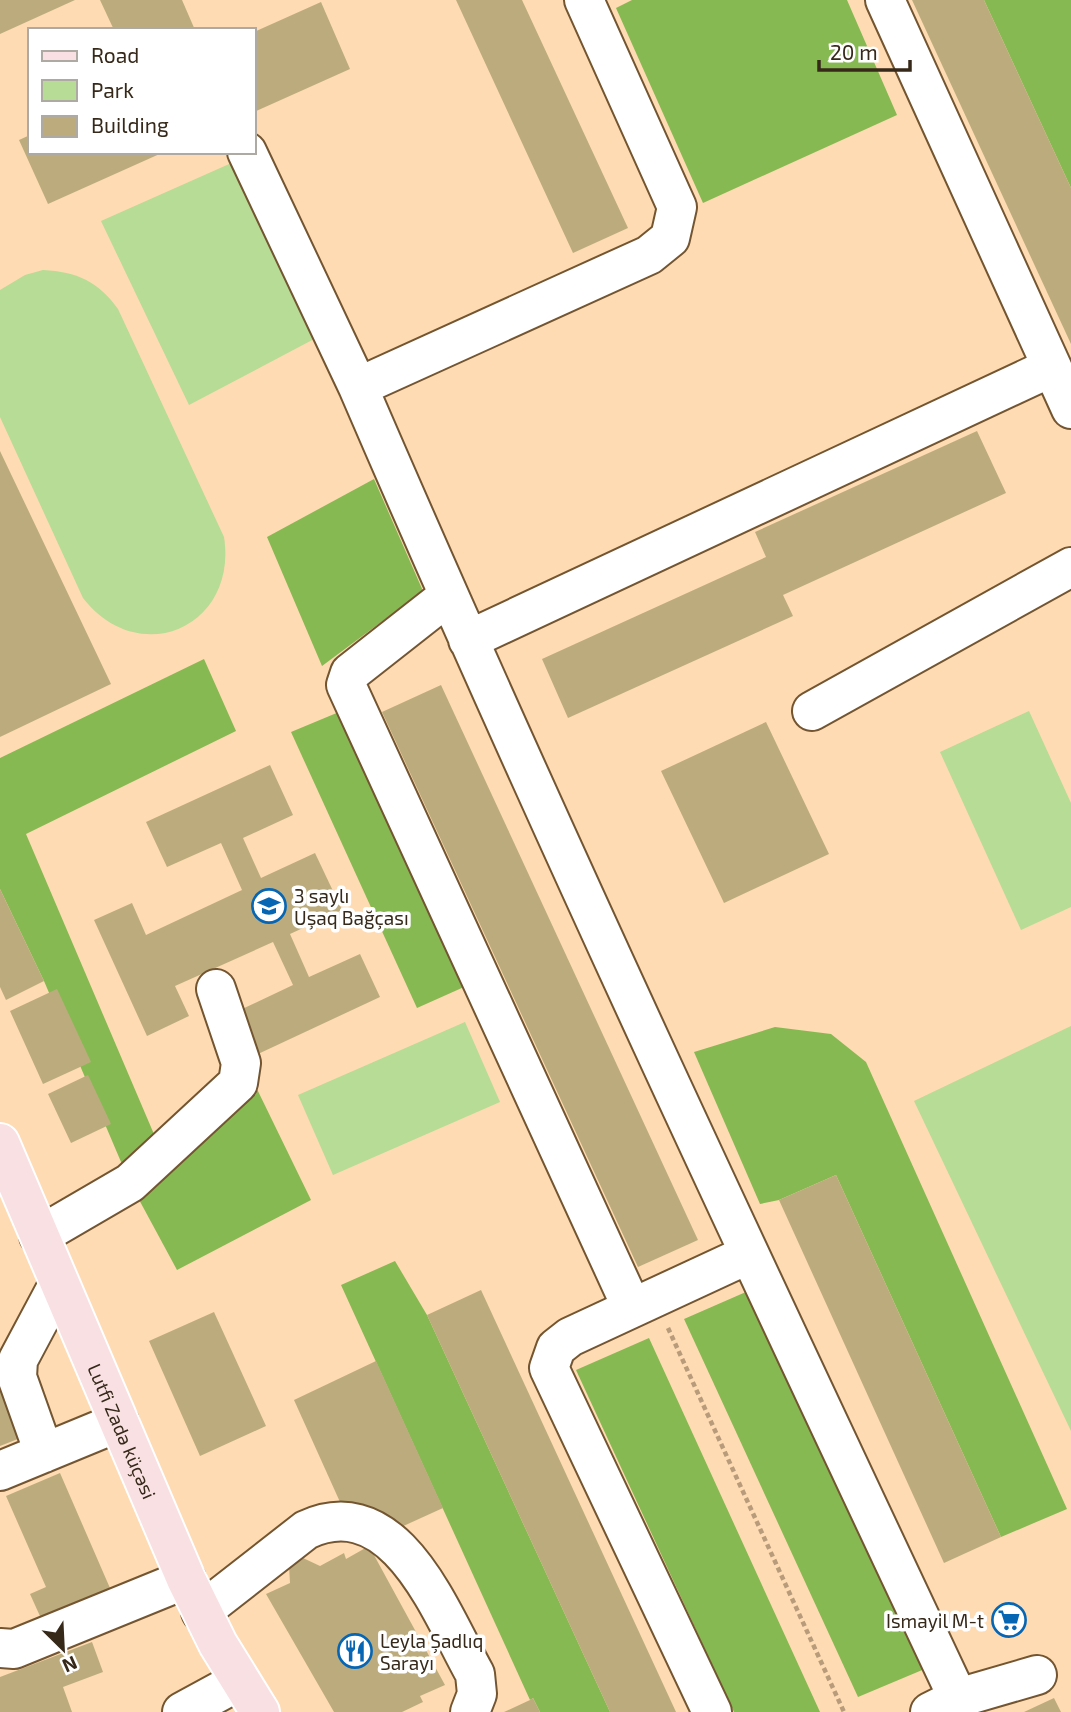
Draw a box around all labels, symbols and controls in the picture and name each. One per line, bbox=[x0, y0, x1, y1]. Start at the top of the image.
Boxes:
legend bbox=[28, 28, 256, 154]
scale bar bbox=[819, 28, 910, 72]
text: 20 m bbox=[830, 39, 878, 64]
text: Road bbox=[91, 42, 139, 67]
text: Park bbox=[91, 77, 134, 102]
text: Building bbox=[91, 112, 169, 137]
place label: 3 saylı Uşaq Bağçası bbox=[294, 884, 409, 930]
school or university icon: 3 saylı Uşaq Bağçası bbox=[250, 887, 288, 925]
street label: Lutfi Zadə küçəsi bbox=[84, 1360, 162, 1502]
supermarket icon: Ismayil M-t bbox=[990, 1601, 1028, 1639]
place label: Ismayil M-t bbox=[886, 1609, 984, 1632]
north arrow bbox=[28, 1614, 98, 1684]
place label: Leyla Şadlıq Sarayı bbox=[380, 1629, 483, 1674]
restaurant icon: Leyla Şadlıq Sarayı bbox=[336, 1632, 374, 1670]
text: N bbox=[59, 1652, 81, 1678]

